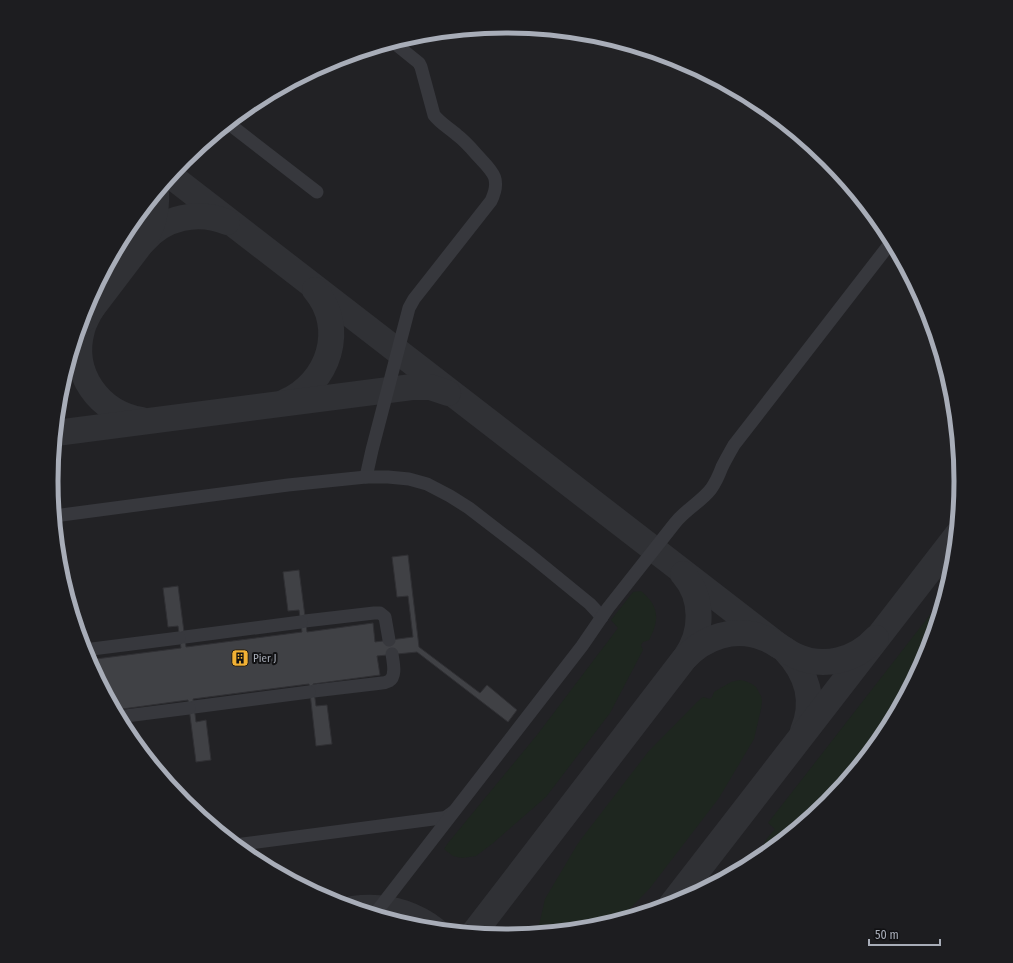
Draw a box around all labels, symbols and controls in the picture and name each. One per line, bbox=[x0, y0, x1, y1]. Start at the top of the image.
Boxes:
building icon: Pier J bbox=[230, 648, 250, 668]
place label: Pier J bbox=[253, 652, 276, 665]
scale bar bbox=[869, 921, 940, 947]
text: 50 m bbox=[875, 928, 899, 942]

